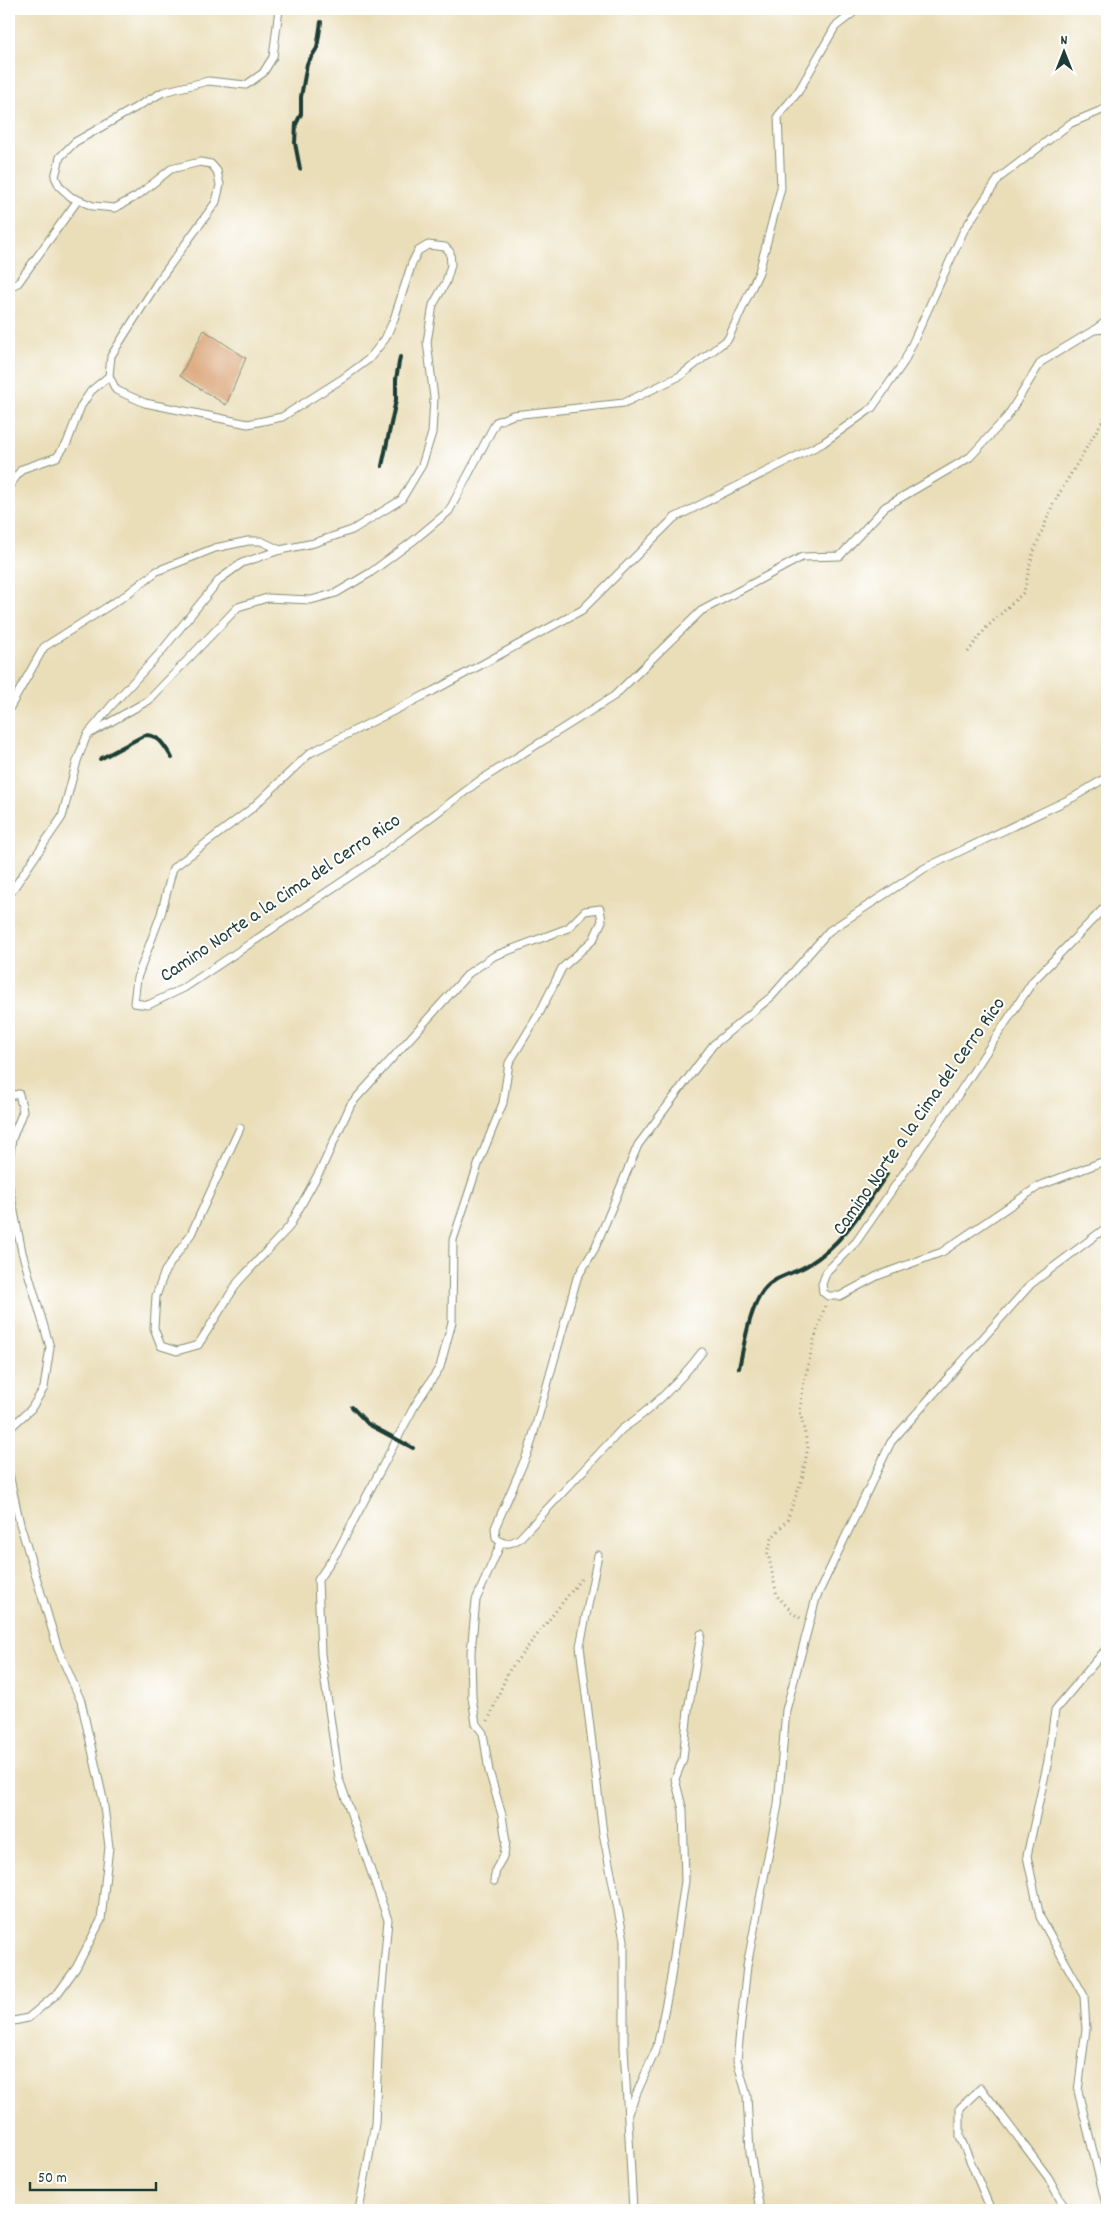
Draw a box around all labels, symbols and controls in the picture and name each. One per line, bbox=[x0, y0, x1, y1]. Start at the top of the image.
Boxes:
north arrow bbox=[1038, 28, 1088, 78]
text: N bbox=[1061, 31, 1068, 51]
street label: Camino Norte a la Cima del Cerro Rico bbox=[155, 808, 407, 990]
street label: Camino Norte a la Cima del Cerro Rico bbox=[827, 992, 1013, 1242]
scale bar bbox=[30, 2159, 156, 2191]
text: 50 m bbox=[38, 2168, 67, 2190]

